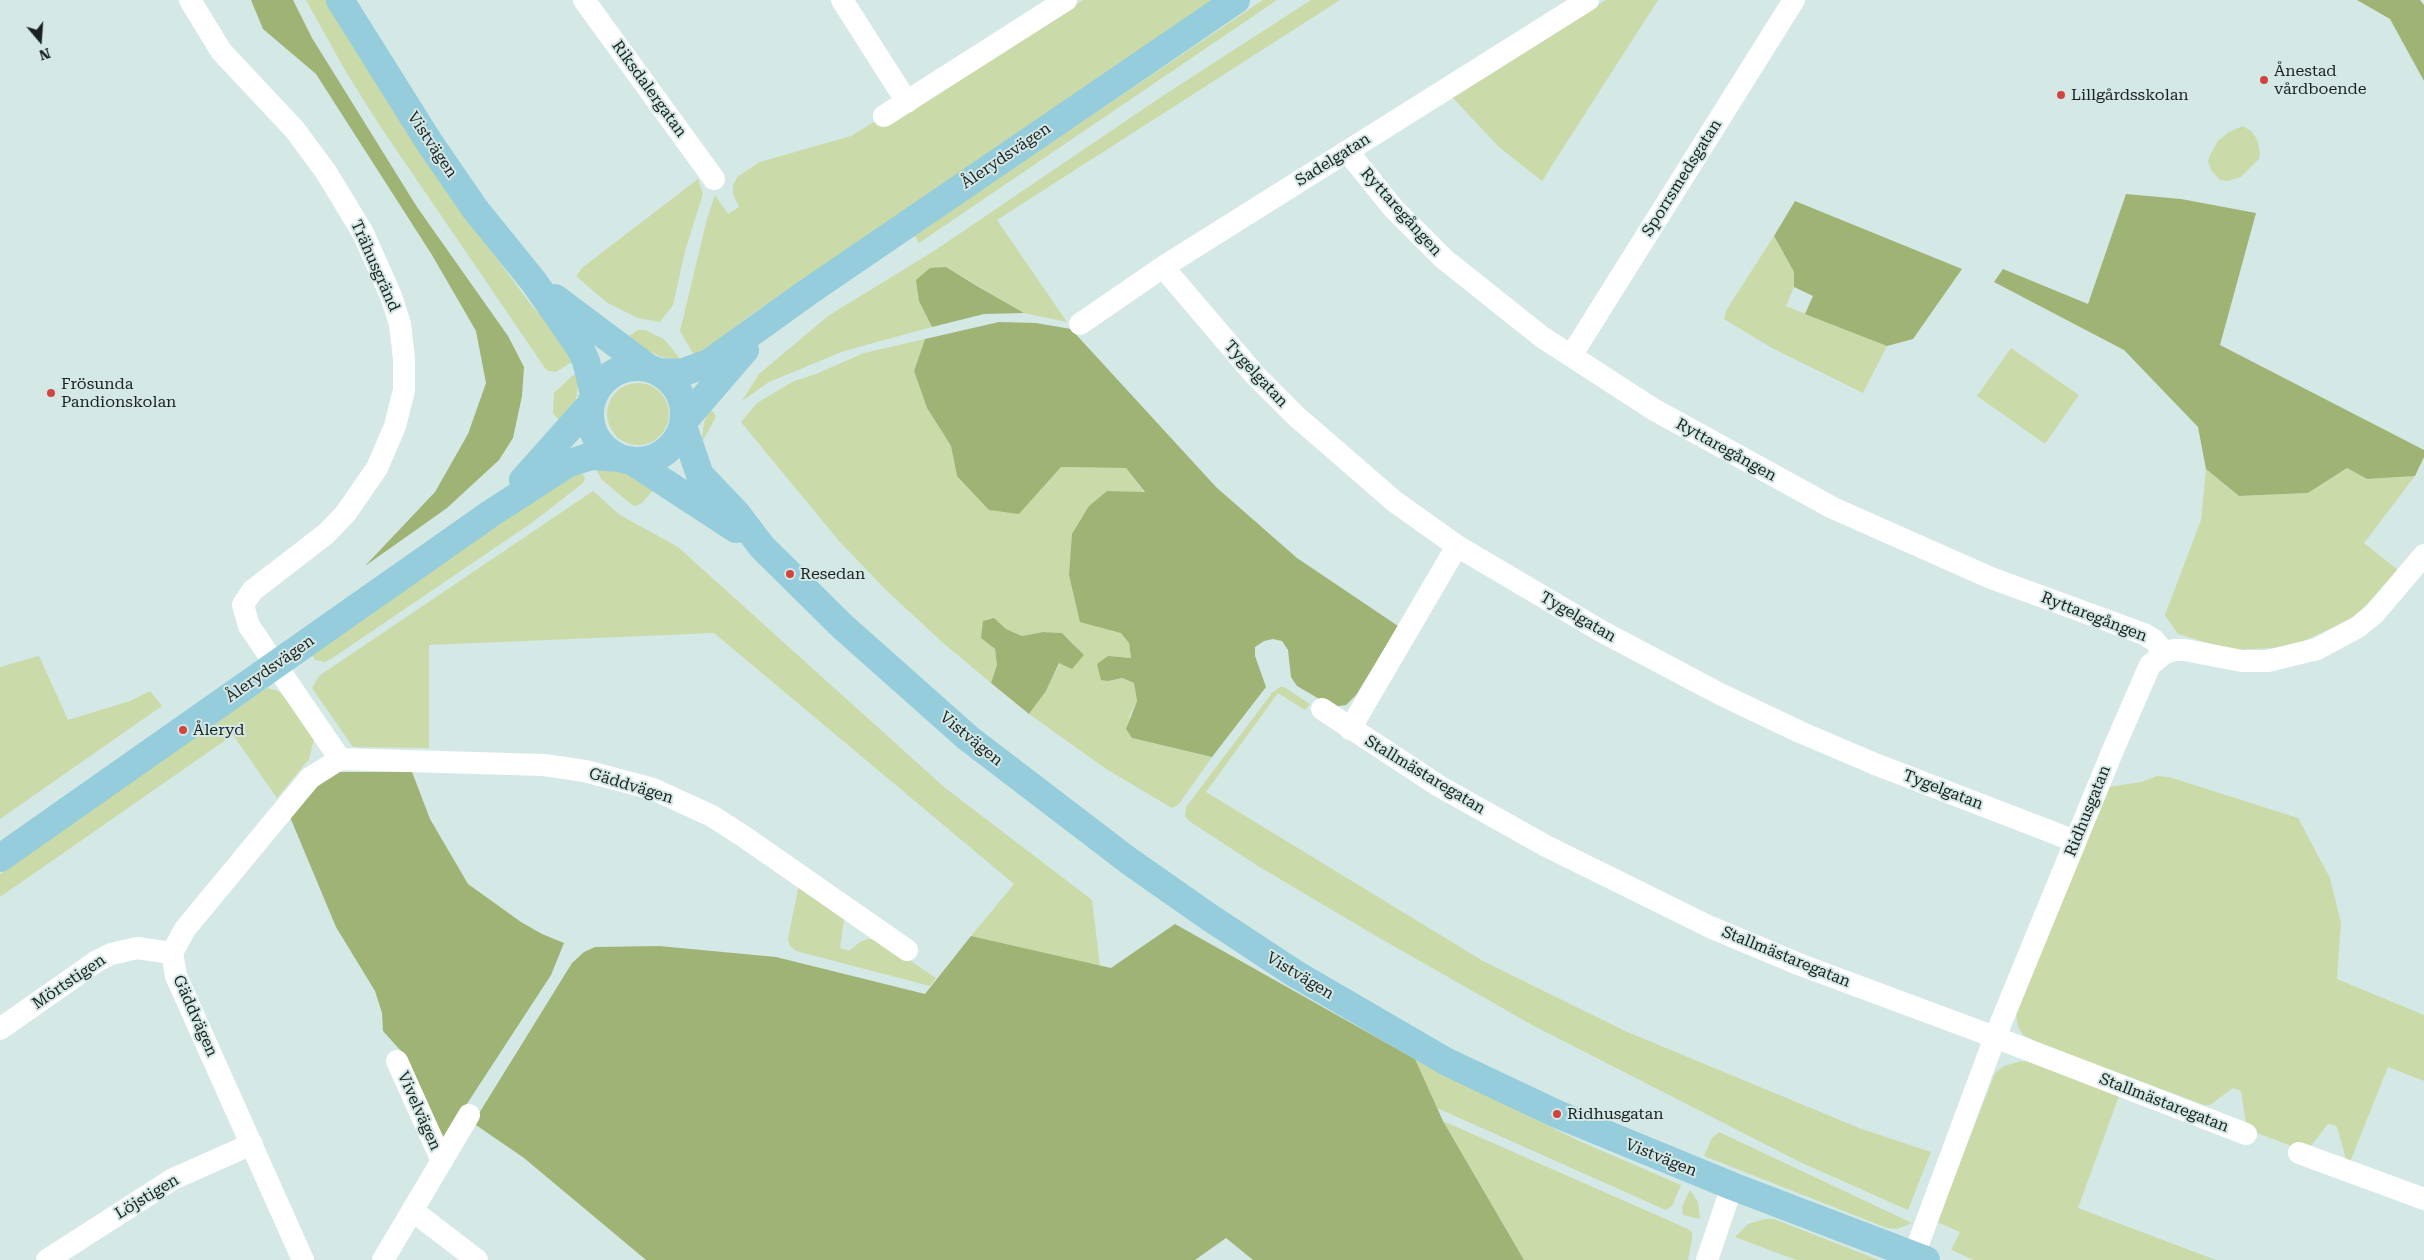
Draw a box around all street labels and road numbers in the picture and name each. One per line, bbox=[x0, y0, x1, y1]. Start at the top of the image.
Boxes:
street label: Riksdalergatan bbox=[607, 37, 691, 141]
street label: Vistvägen bbox=[403, 108, 461, 182]
street label: Sporrsmedsgatan bbox=[1638, 116, 1726, 240]
street label: Ålerydsvägen bbox=[957, 119, 1055, 193]
street label: Sadelgatan bbox=[1292, 129, 1374, 191]
street label: Ryttaregången bbox=[1356, 164, 1446, 260]
street label: Trähusgränd bbox=[346, 217, 404, 315]
street label: Tygelgatan bbox=[1220, 337, 1292, 411]
street label: Ryttaregången bbox=[1672, 414, 1780, 486]
street label: Tygelgatan bbox=[1537, 588, 1619, 646]
street label: Ryttaregången bbox=[2038, 588, 2150, 646]
street label: Ålerydsvägen bbox=[222, 631, 318, 707]
street label: Vistvägen bbox=[936, 708, 1006, 770]
street label: Stallmästaregatan bbox=[1361, 731, 1489, 819]
street label: Ridhusgatan bbox=[2061, 763, 2115, 859]
street label: Gäddvägen bbox=[587, 764, 675, 808]
street label: Tygelgatan bbox=[1900, 766, 1986, 814]
street label: Stallmästaregatan bbox=[1719, 922, 1853, 992]
street label: Vistvägen bbox=[1263, 948, 1337, 1004]
street label: Mörtstigen bbox=[29, 951, 109, 1013]
street label: Gäddvägen bbox=[169, 972, 221, 1060]
street label: Vivelvägen bbox=[393, 1069, 445, 1153]
street label: Stallmästaregatan bbox=[2097, 1069, 2231, 1137]
street label: Vistvägen bbox=[1622, 1135, 1700, 1181]
street label: Löjstigen bbox=[112, 1170, 182, 1224]

